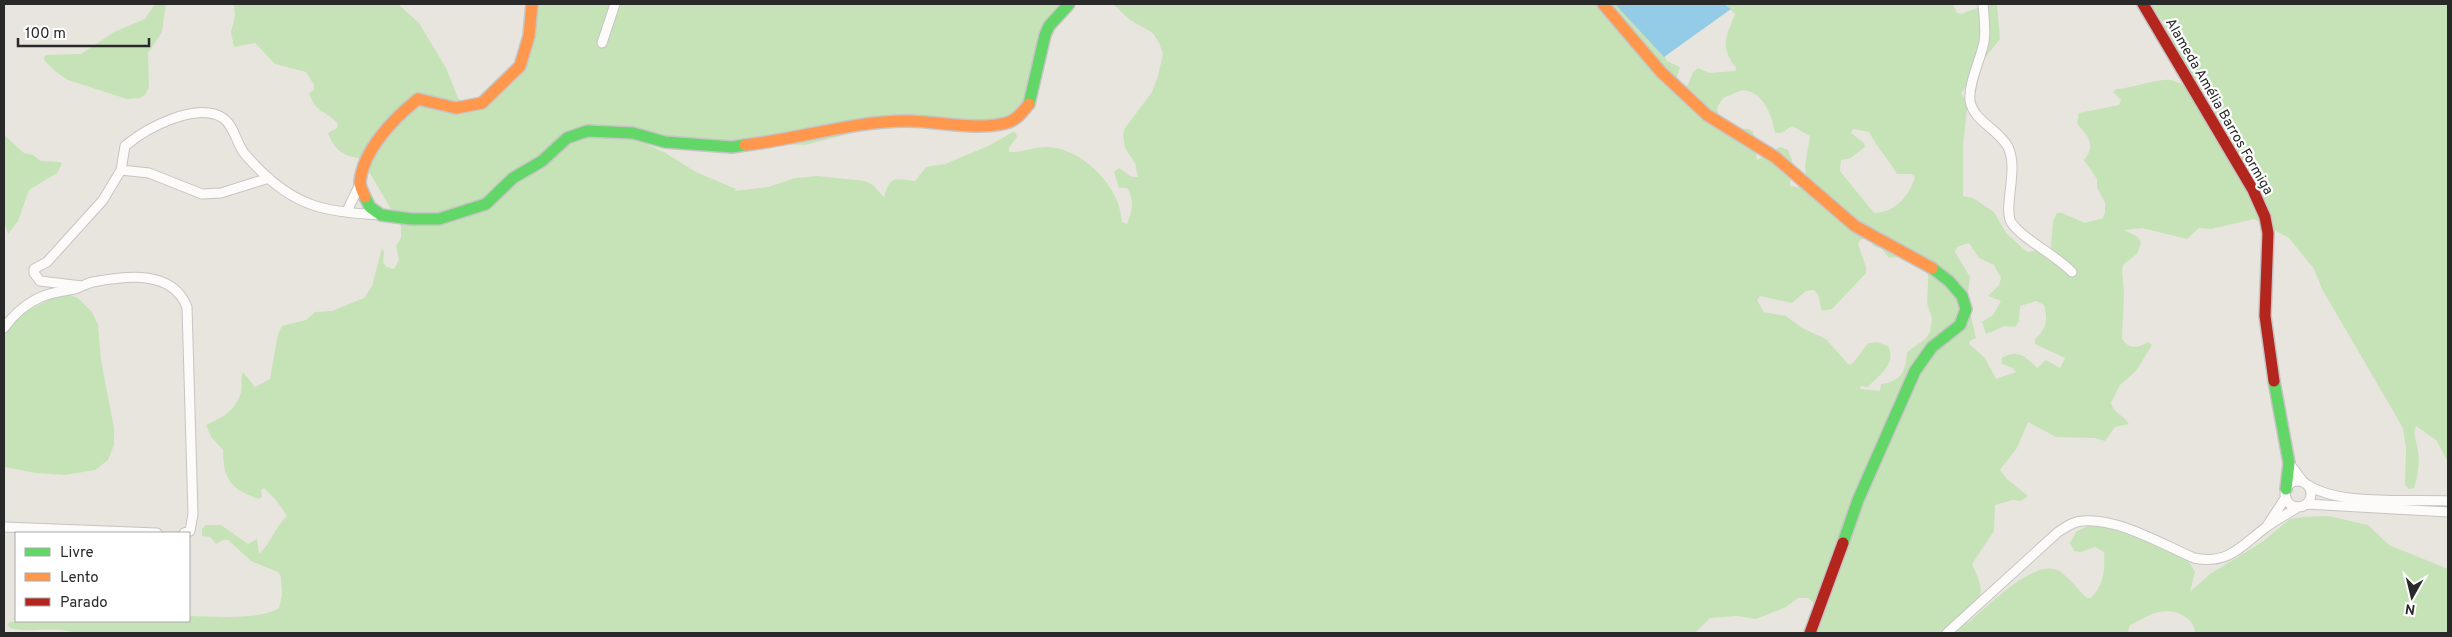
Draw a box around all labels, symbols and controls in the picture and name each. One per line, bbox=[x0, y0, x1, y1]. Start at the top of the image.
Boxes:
scale bar bbox=[18, 15, 149, 47]
street label: Alameda Amélia Barros Formiga bbox=[2161, 15, 2276, 198]
text: 100 m bbox=[25, 25, 66, 44]
legend bbox=[15, 532, 190, 622]
text: Livre bbox=[60, 544, 94, 563]
text: Lento bbox=[60, 569, 99, 588]
north arrow bbox=[2387, 572, 2437, 622]
text: Parado bbox=[60, 594, 108, 613]
text: N bbox=[2404, 599, 2417, 618]

